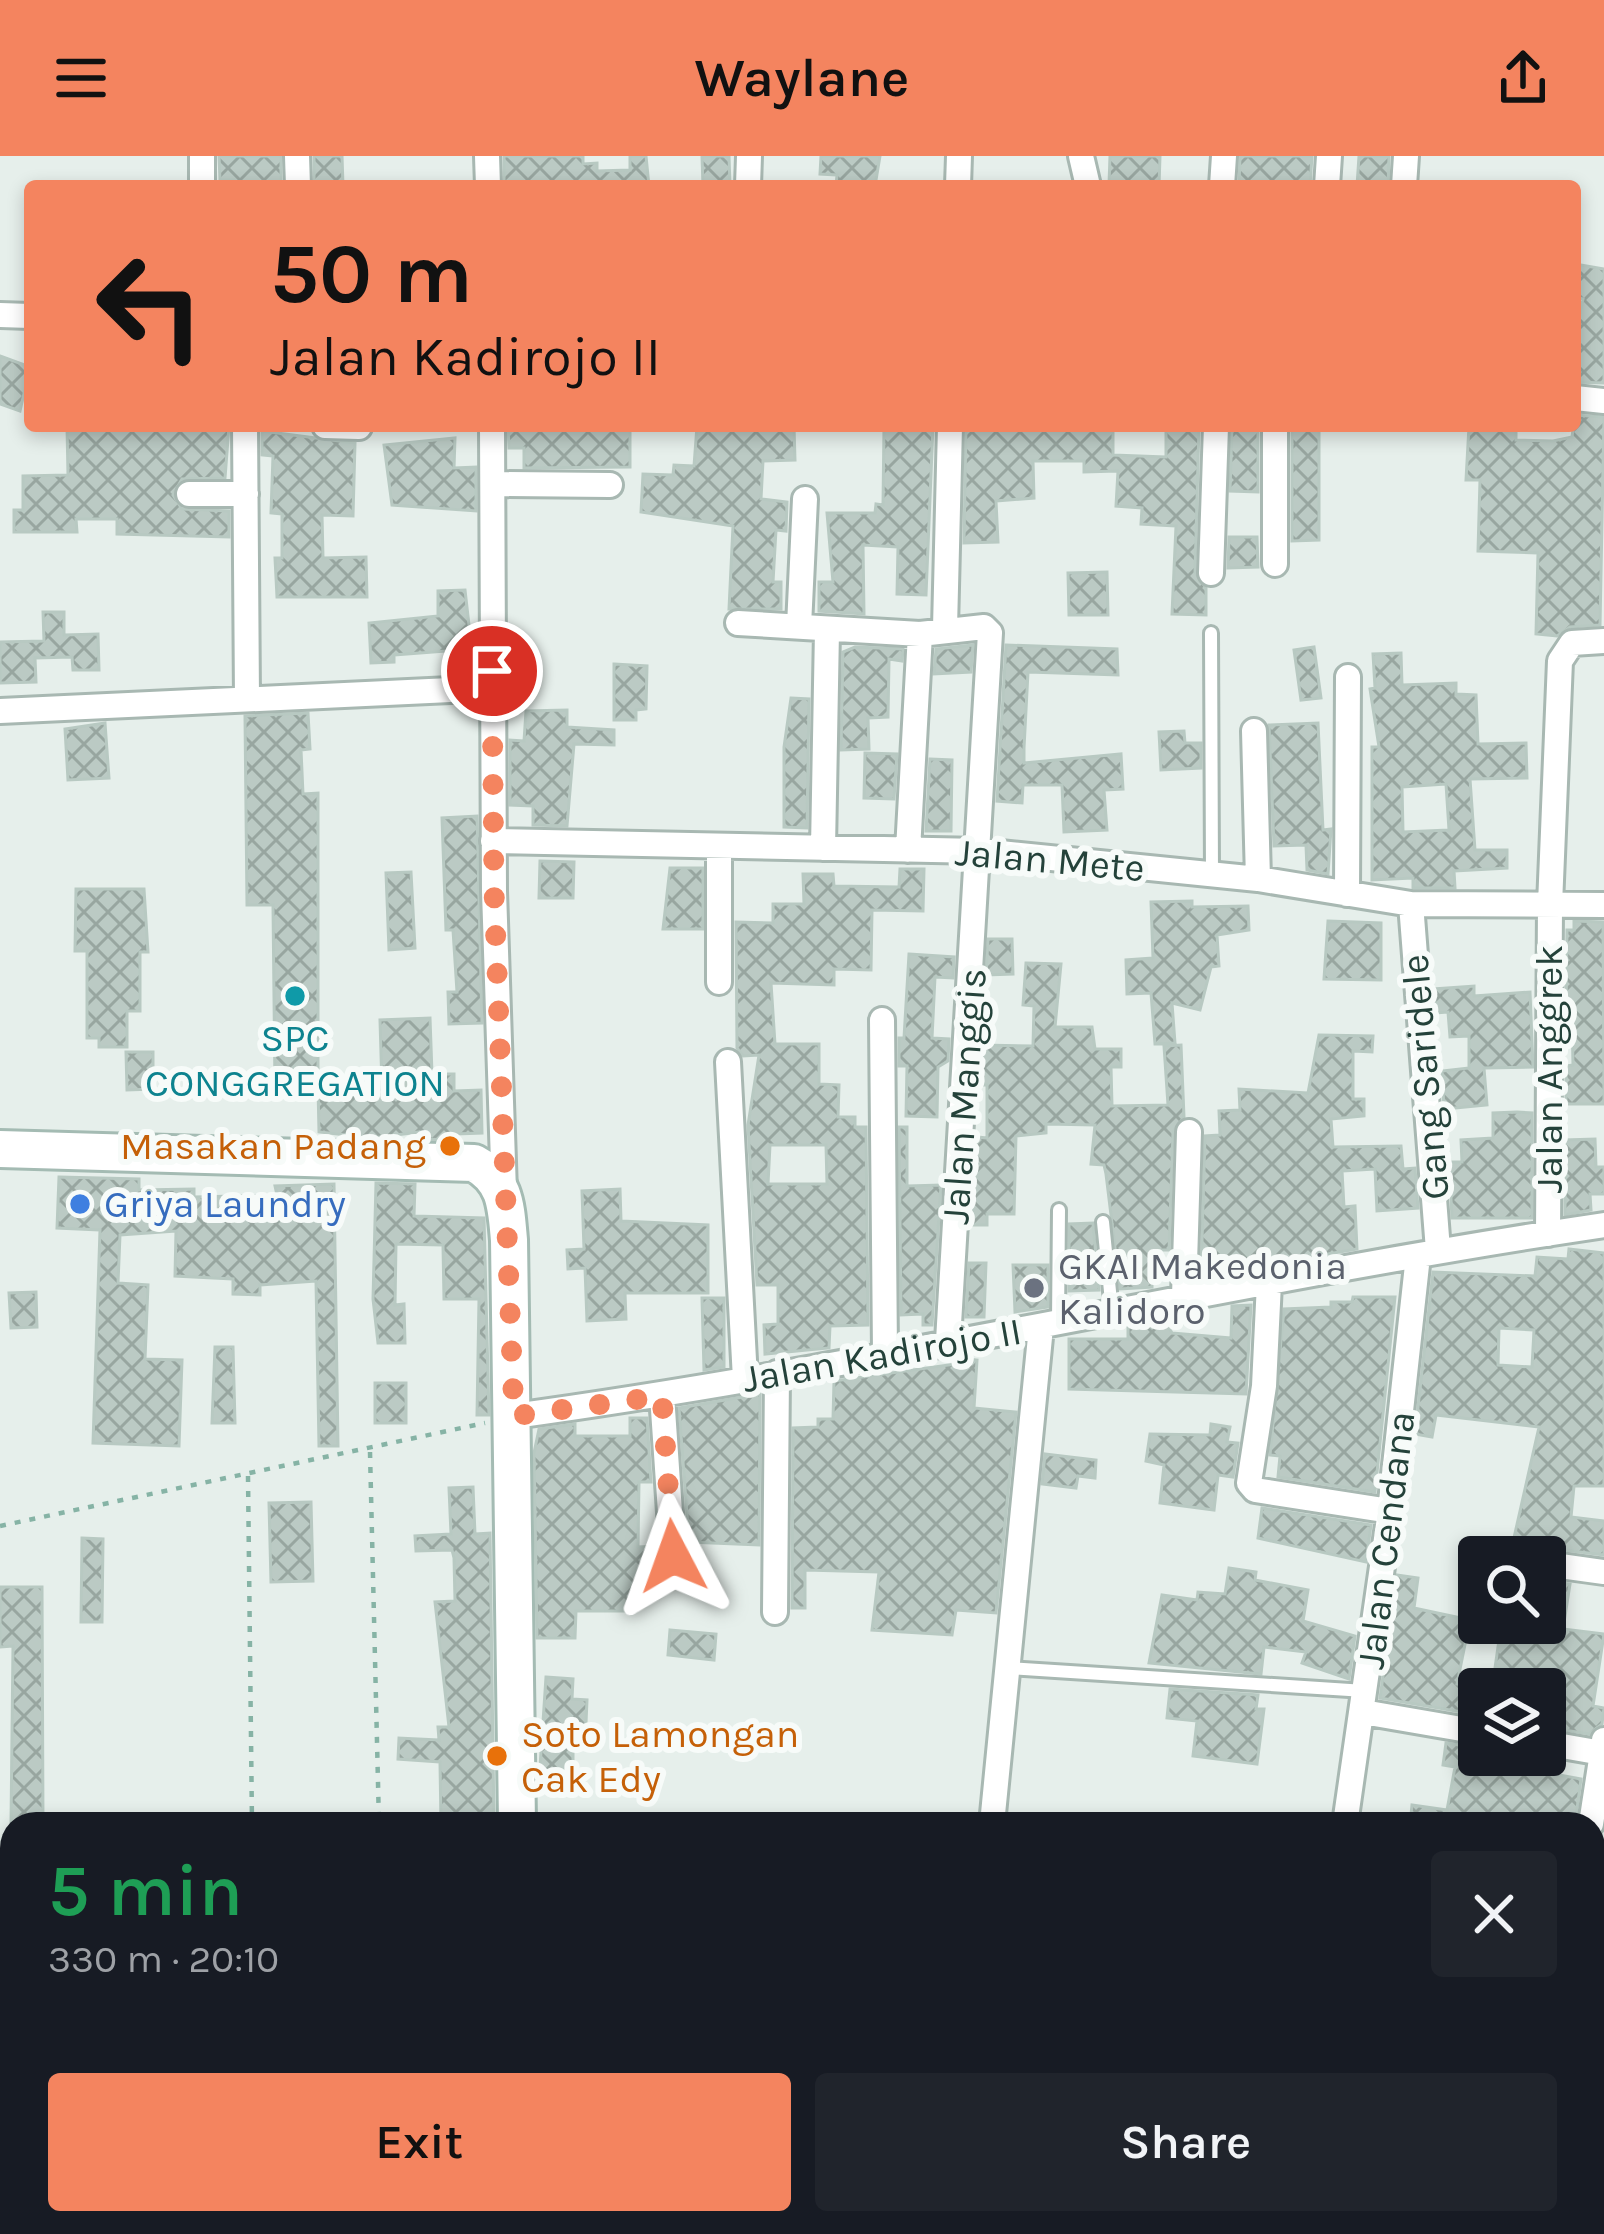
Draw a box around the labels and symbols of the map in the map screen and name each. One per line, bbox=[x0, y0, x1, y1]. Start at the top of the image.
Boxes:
pin bbox=[441, 620, 543, 722]
street label: Jalan Mete bbox=[953, 829, 1147, 891]
street label: Jalan Anggrek bbox=[1526, 945, 1572, 1193]
street label: Gang Saridele bbox=[1391, 952, 1459, 1202]
street label: Jalan Manggis bbox=[932, 966, 996, 1226]
marker: SPC CONGGREGATION bbox=[282, 983, 308, 1009]
place label: SPC CONGGREGATION bbox=[145, 1015, 445, 1106]
place label: Masakan Padang bbox=[120, 1123, 426, 1169]
marker: Masakan Padang bbox=[437, 1133, 463, 1159]
place label: Griya Laundry bbox=[104, 1181, 346, 1227]
marker: Griya Laundry bbox=[67, 1191, 93, 1217]
place label: GKAI Makedonia Kalidoro bbox=[1058, 1243, 1347, 1334]
marker: GKAI Makedonia Kalidoro bbox=[1021, 1275, 1047, 1301]
street label: Jalan Kadirojo II bbox=[739, 1308, 1025, 1402]
street label: Jalan Cendana bbox=[1347, 1408, 1425, 1672]
position arrow bbox=[610, 1493, 736, 1619]
place label: Soto Lamongan Cak Edy bbox=[521, 1711, 799, 1802]
marker: Soto Lamongan Cak Edy bbox=[484, 1743, 510, 1769]

